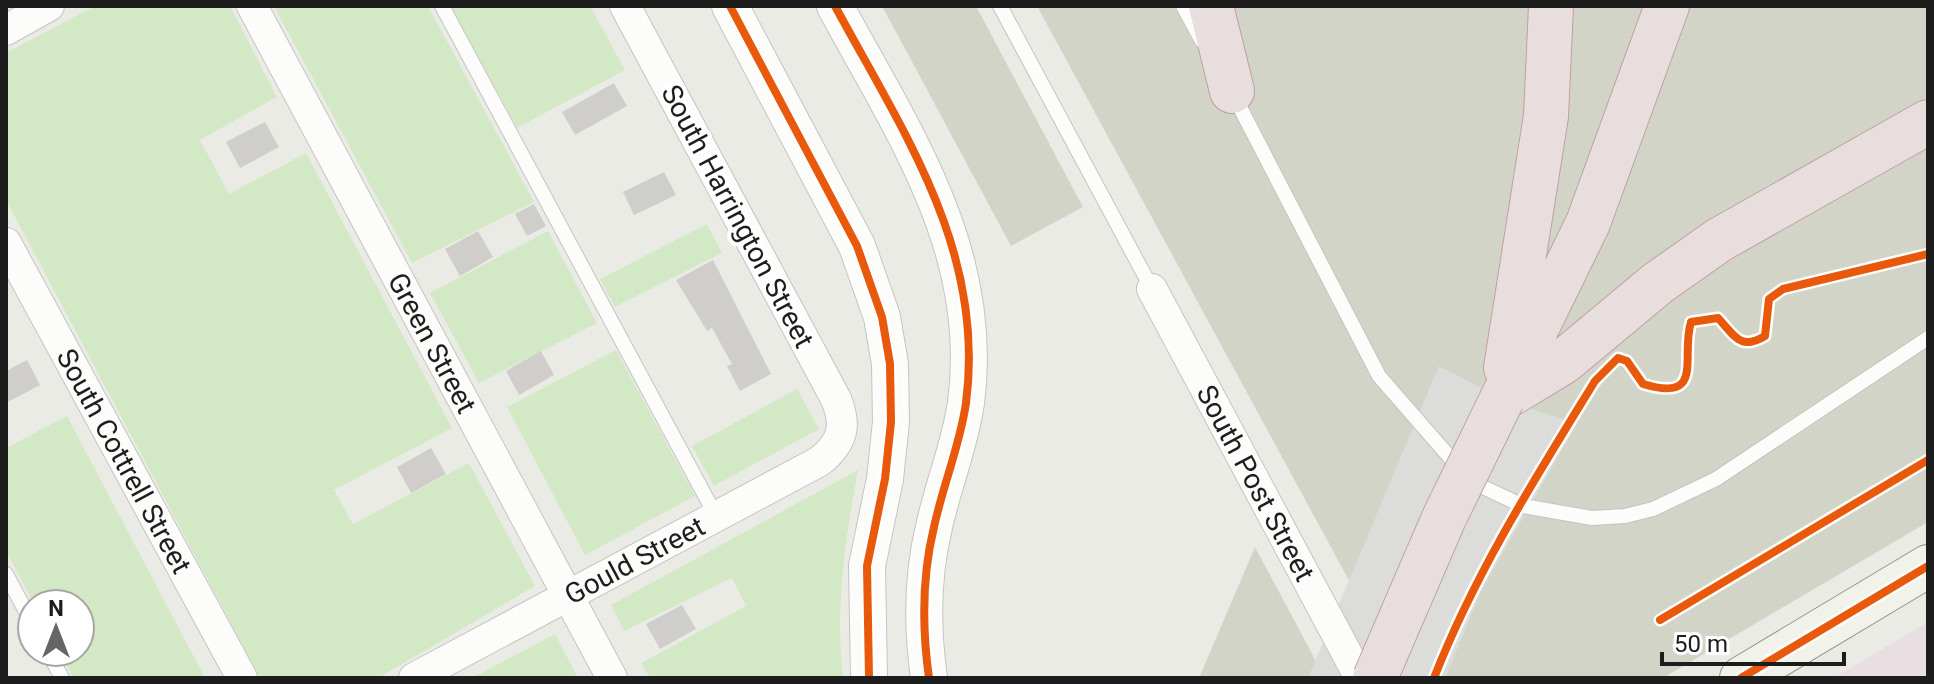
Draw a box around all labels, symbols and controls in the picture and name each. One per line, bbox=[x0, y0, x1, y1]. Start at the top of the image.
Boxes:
street label: South Harrington Street bbox=[654, 79, 821, 353]
street label: Green Street bbox=[381, 267, 483, 419]
street label: South Cottrell Street bbox=[50, 343, 198, 579]
street label: South Post Street bbox=[1189, 380, 1321, 587]
street label: Gould Street bbox=[559, 510, 710, 611]
north arrow bbox=[16, 588, 96, 668]
text: N bbox=[48, 596, 64, 621]
scale bar bbox=[1662, 616, 1844, 666]
text: 50 m bbox=[1674, 630, 1728, 658]

